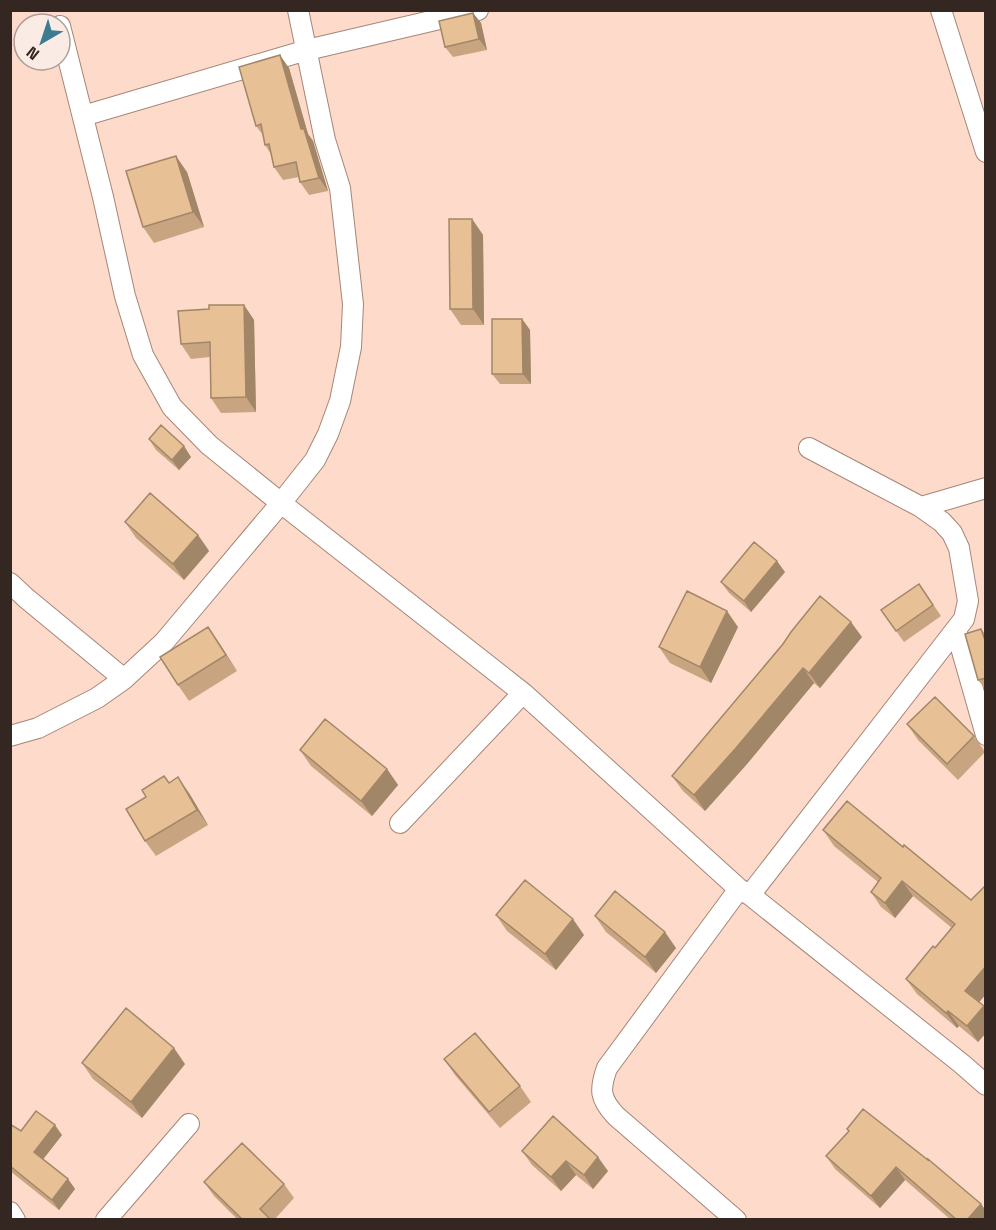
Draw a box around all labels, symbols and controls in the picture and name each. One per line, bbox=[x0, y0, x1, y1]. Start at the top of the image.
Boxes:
north arrow bbox=[12, 12, 72, 72]
text: N bbox=[22, 42, 44, 65]

